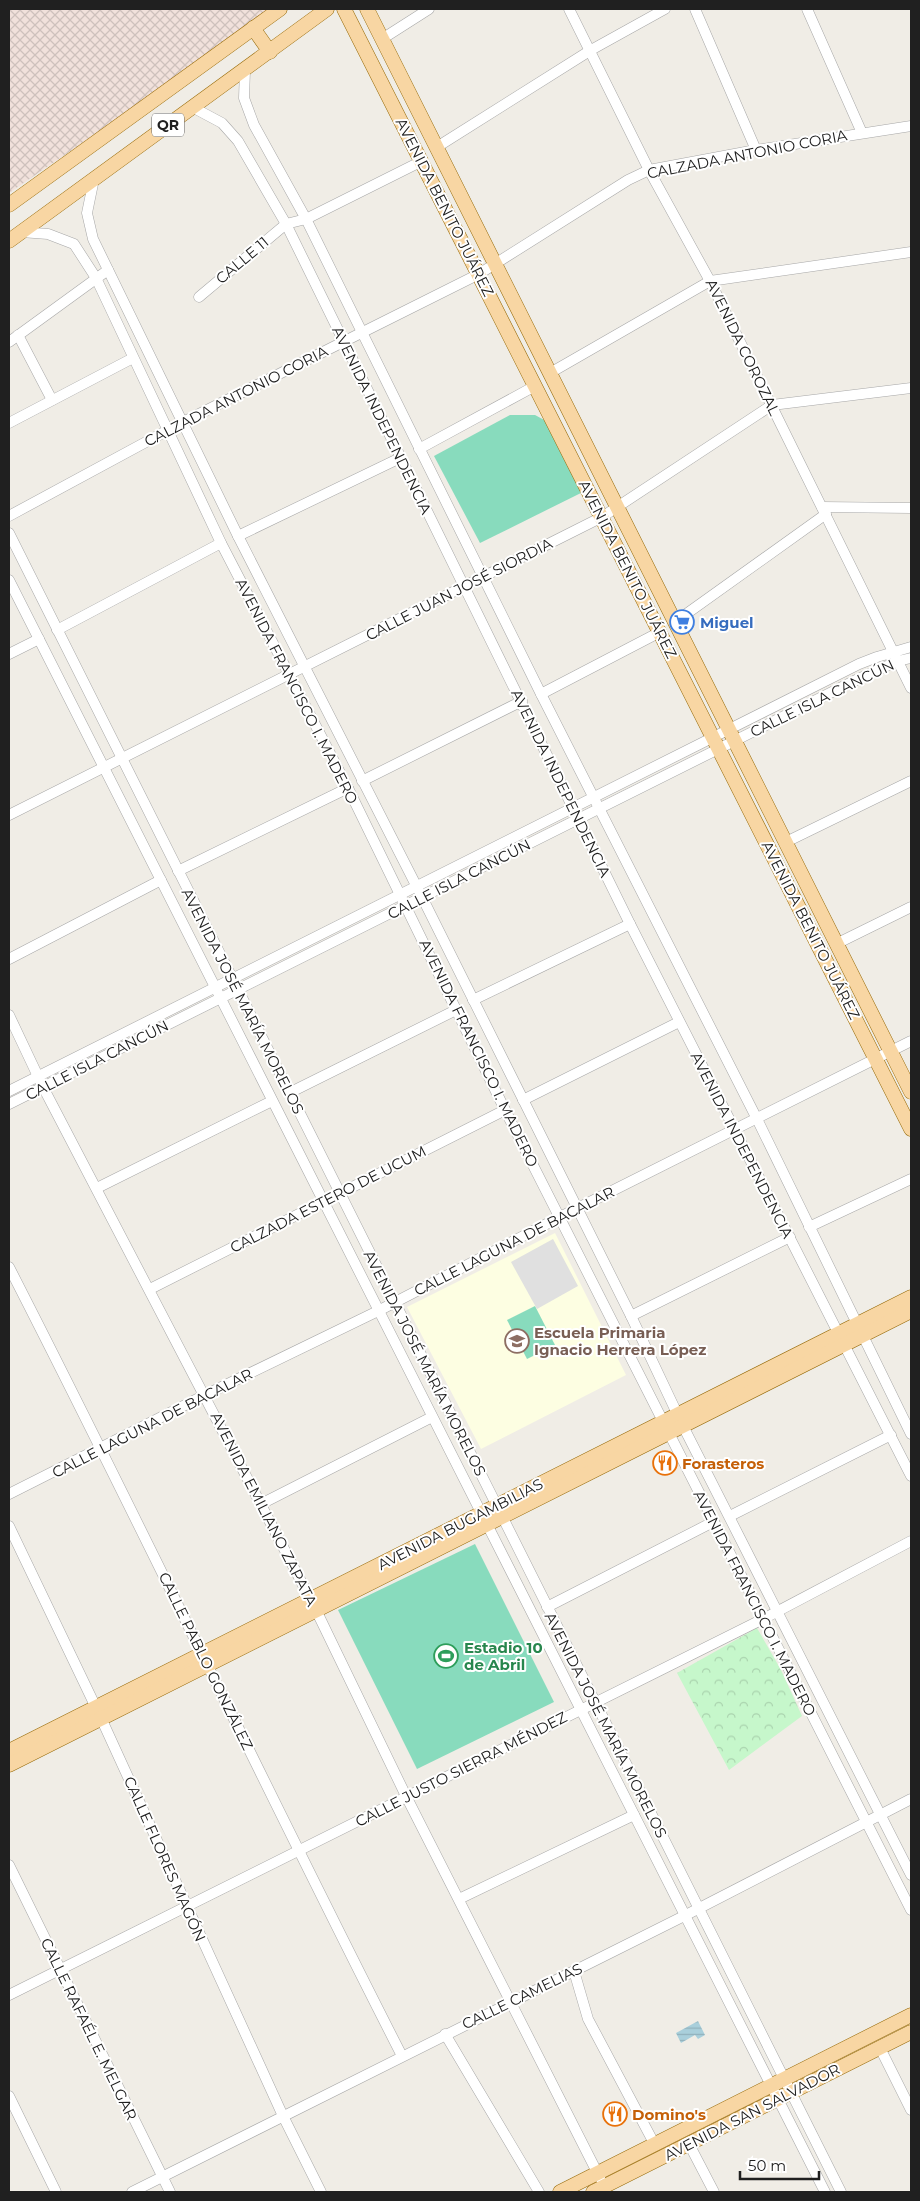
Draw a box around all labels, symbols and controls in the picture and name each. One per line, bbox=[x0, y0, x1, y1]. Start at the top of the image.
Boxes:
road number: QR bbox=[152, 114, 184, 136]
street label: AVENIDA BENITO JUÁREZ bbox=[392, 115, 498, 300]
street label: CALZADA ANTONIO CORIA bbox=[645, 125, 849, 183]
street label: CALLE 11 bbox=[212, 232, 272, 288]
street label: AVENIDA COROZAL bbox=[702, 276, 784, 418]
street label: AVENIDA INDEPENDENCIA bbox=[328, 323, 436, 517]
street label: CALZADA ANTONIO CORIA bbox=[141, 341, 331, 451]
street label: AVENIDA BENITO JUÁREZ bbox=[575, 477, 681, 662]
street label: CALLE JUAN JOSÉ SIORDIA bbox=[362, 533, 556, 644]
street label: AVENIDA FRANCISCO I. MADERO bbox=[232, 575, 362, 807]
supermarket icon: Miguel bbox=[669, 609, 695, 635]
place label: Miguel bbox=[700, 613, 754, 632]
street label: CALLE ISLA CANCÚN bbox=[747, 655, 897, 741]
street label: AVENIDA INDEPENDENCIA bbox=[507, 686, 615, 880]
street label: CALLE ISLA CANCÚN bbox=[384, 835, 534, 923]
street label: AVENIDA BENITO JUÁREZ bbox=[758, 838, 864, 1023]
street label: AVENIDA JOSÉ MARÍA MORELOS bbox=[178, 885, 308, 1117]
street label: AVENIDA FRANCISCO I. MADERO bbox=[415, 936, 543, 1170]
street label: CALLE ISLA CANCÚN bbox=[22, 1016, 172, 1104]
street label: AVENIDA INDEPENDENCIA bbox=[687, 1049, 797, 1242]
street label: CALZADA ESTERO DE UCUM bbox=[227, 1141, 429, 1257]
street label: CALLE LAGUNA DE BACALAR bbox=[411, 1182, 617, 1300]
street label: AVENIDA JOSÉ MARÍA MORELOS bbox=[360, 1247, 490, 1479]
place label: Escuela Primaria Ignacio Herrera López bbox=[534, 1323, 706, 1359]
school or university icon: Escuela Primaria Ignacio Herrera López bbox=[504, 1328, 530, 1354]
street label: CALLE LAGUNA DE BACALAR bbox=[49, 1364, 255, 1482]
street label: AVENIDA EMILIANO ZAPATA bbox=[207, 1409, 322, 1610]
restaurant icon: Forasteros bbox=[652, 1450, 678, 1476]
place label: Forasteros bbox=[682, 1454, 764, 1473]
street label: AVENIDA BUGAMBILIAS bbox=[374, 1474, 546, 1574]
street label: AVENIDA FRANCISCO I. MADERO bbox=[690, 1487, 820, 1719]
street label: CALLE PABLO GONZÁLEZ bbox=[155, 1569, 258, 1753]
street label: AVENIDA JOSÉ MARÍA MORELOS bbox=[541, 1609, 671, 1841]
place label: Estadio 10 de Abril bbox=[464, 1638, 543, 1674]
sports icon: Estadio 10 de Abril bbox=[433, 1643, 459, 1669]
street label: CALLE JUSTO SIERRA MÉNDEZ bbox=[352, 1707, 570, 1831]
street label: CALLE FLORES MAGÓN bbox=[120, 1773, 210, 1945]
street label: CALLE RAFAÉL E. MELGAR bbox=[37, 1935, 142, 2123]
street label: CALLE CAMELIAS bbox=[459, 1959, 585, 2033]
street label: AVENIDA SAN SALVADOR bbox=[661, 2059, 843, 2165]
restaurant icon: Domino's bbox=[602, 2101, 628, 2127]
place label: Domino's bbox=[632, 2105, 706, 2124]
scale bar bbox=[740, 2148, 819, 2180]
text: 50 m bbox=[748, 2156, 786, 2175]

